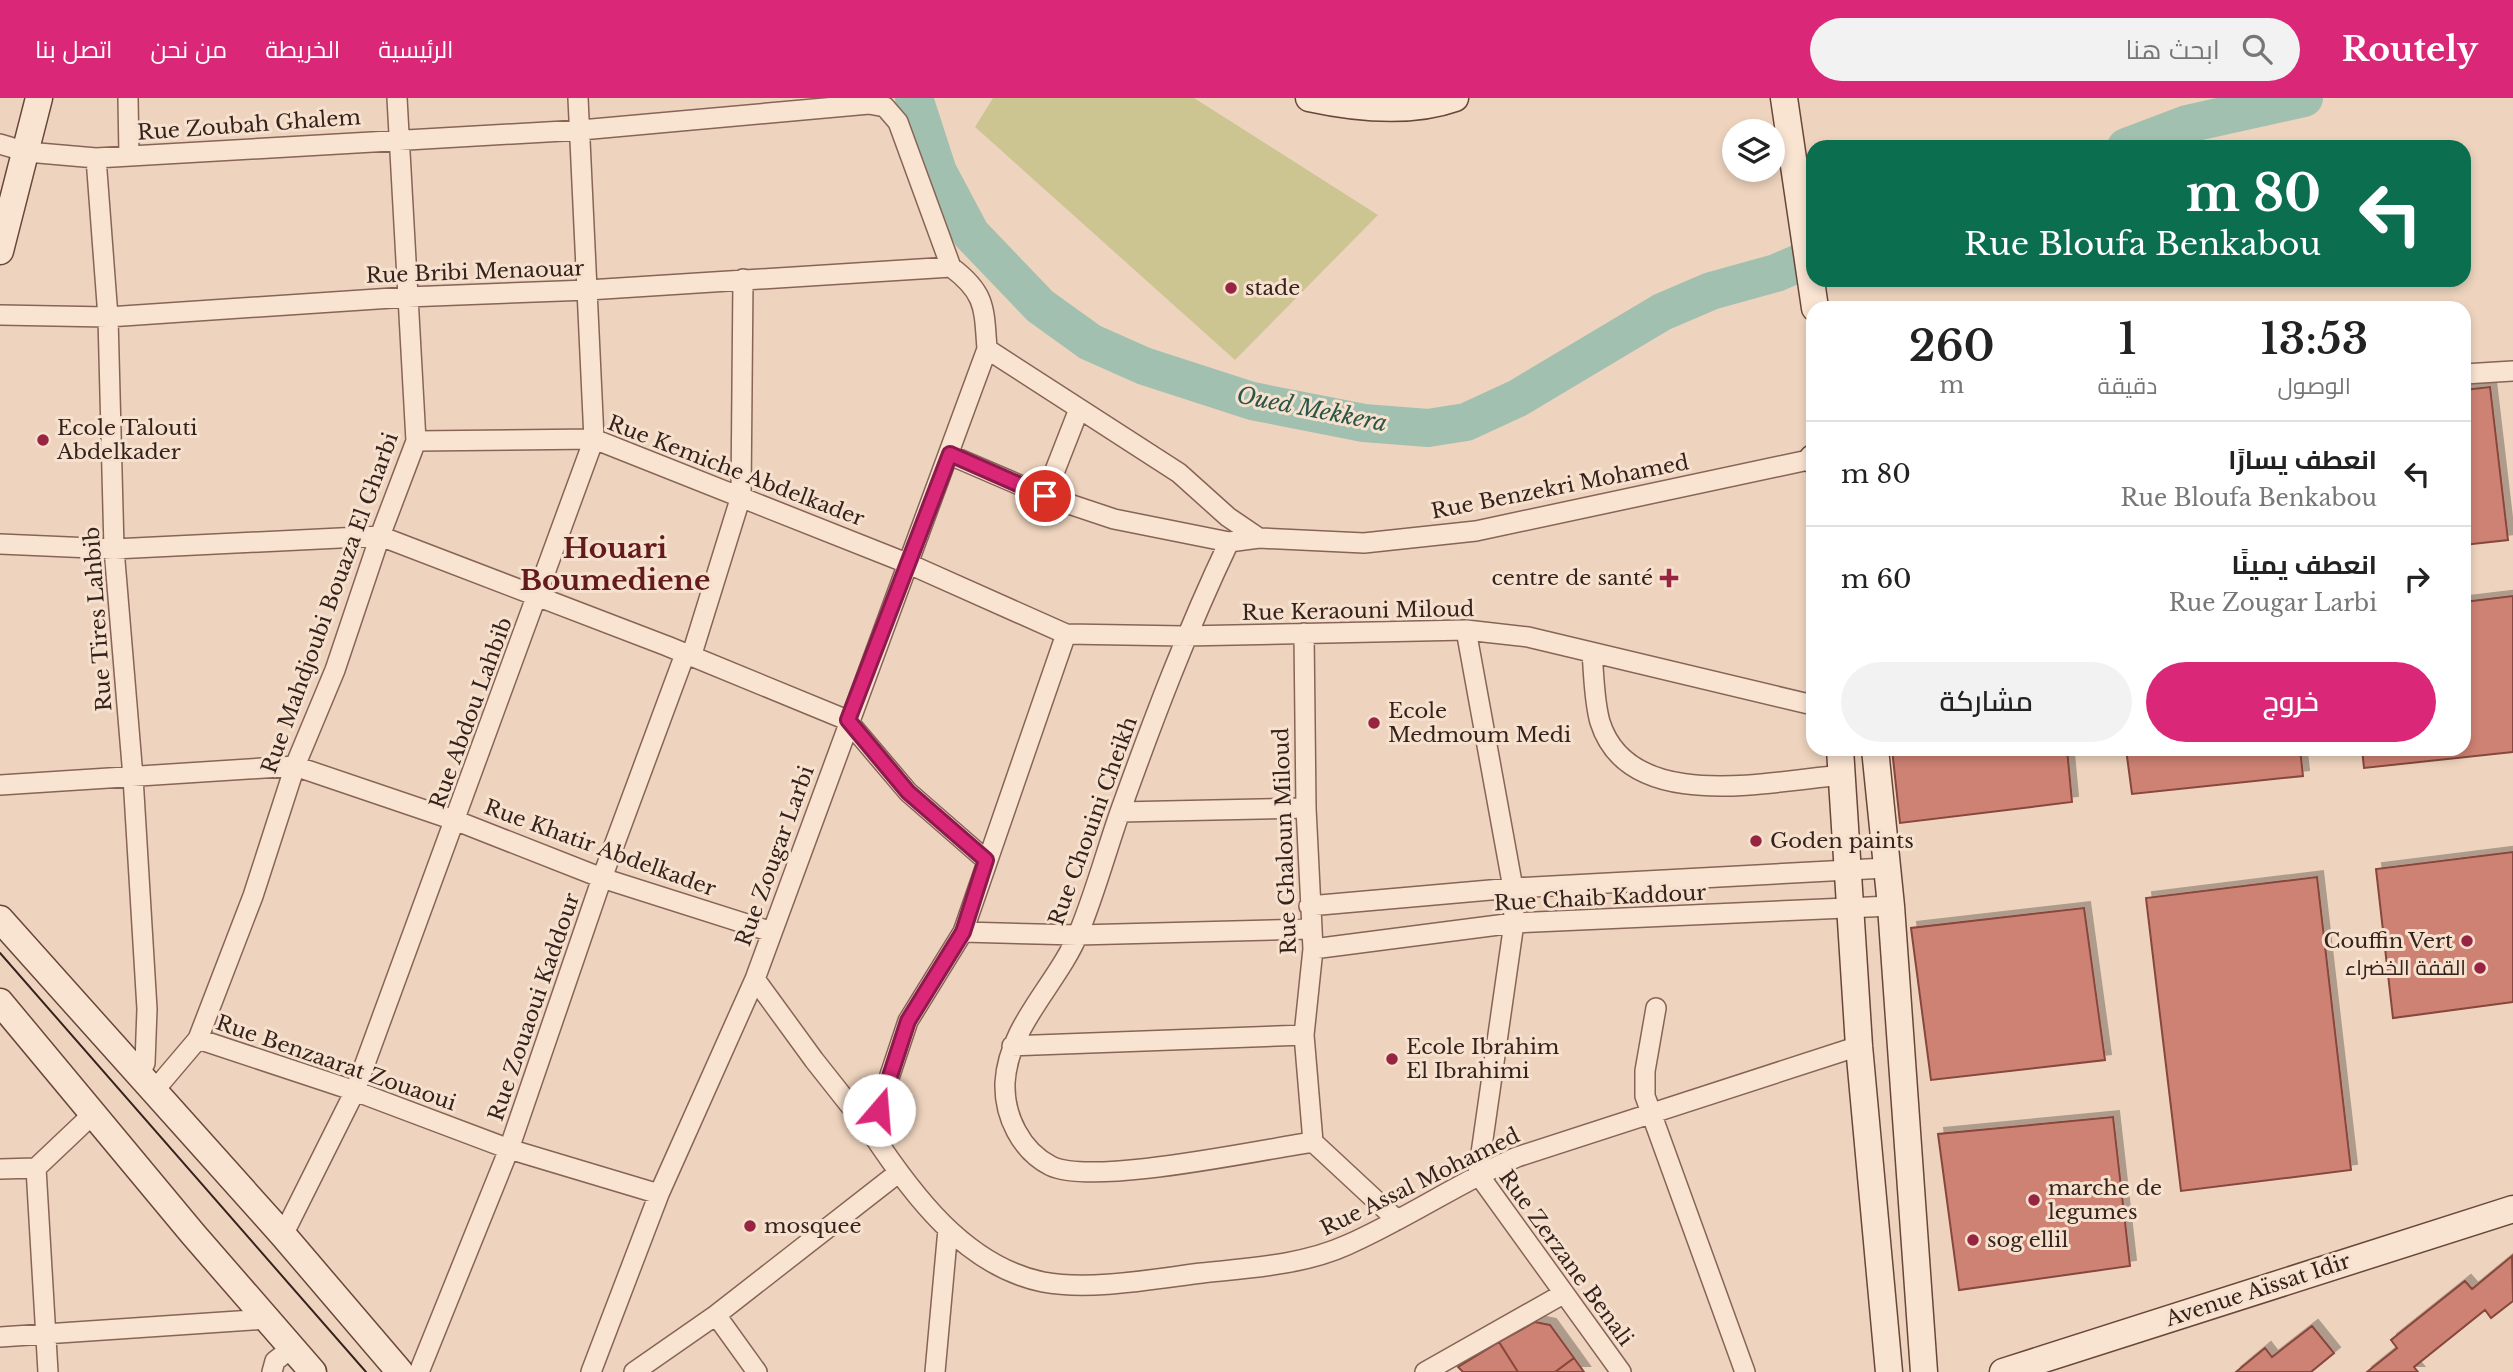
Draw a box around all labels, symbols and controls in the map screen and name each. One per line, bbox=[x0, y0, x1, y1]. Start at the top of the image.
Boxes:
search box bbox=[1810, 18, 2300, 81]
text: Routely bbox=[2342, 29, 2478, 70]
icon: search bbox=[2238, 30, 2276, 68]
text: ابحث هنا bbox=[2125, 34, 2220, 66]
text: اتصل بنا bbox=[35, 35, 113, 64]
text: من نحن bbox=[151, 35, 227, 64]
text: الخريطة bbox=[265, 35, 340, 64]
text: الرئيسية bbox=[378, 35, 453, 64]
street label: Rue Zoubah Ghalem bbox=[136, 104, 362, 146]
map controls bbox=[1722, 119, 1785, 182]
button: layers bbox=[1722, 119, 1785, 182]
text: 80 m bbox=[2186, 163, 2321, 224]
icon: left bbox=[2345, 168, 2436, 259]
text: Rue Bloufa Benkabou bbox=[1964, 224, 2321, 264]
street label: Rue Bribi Menaouar bbox=[365, 255, 585, 289]
place label: stade bbox=[1245, 275, 1300, 301]
marker: stade bbox=[1223, 280, 1239, 296]
text: 1 bbox=[2118, 313, 2137, 365]
text: 13:53 bbox=[2260, 313, 2368, 365]
text: 260 bbox=[1909, 320, 1995, 372]
text: m bbox=[1939, 371, 1964, 399]
text: دقيقة bbox=[2098, 372, 2157, 400]
text: الوصول bbox=[2278, 372, 2351, 400]
water label: Oued Mekkera bbox=[1234, 381, 1390, 437]
street label: Rue Kemiche Abdelkader bbox=[604, 410, 868, 532]
place label: Ecole Talouti Abdelkader bbox=[56, 415, 198, 465]
street label: Rue Mahdjoubi Bouaza El Gharbi bbox=[256, 429, 404, 777]
marker: Ecole Talouti Abdelkader bbox=[35, 432, 51, 448]
text: انعطف يسارًا bbox=[2228, 444, 2377, 476]
street label: Rue Benzekri Mohamed bbox=[1429, 449, 1691, 525]
icon: left bbox=[2398, 455, 2436, 493]
text: 80 m bbox=[1841, 458, 1911, 490]
pin bbox=[1015, 466, 1075, 526]
icon: arrive bbox=[1026, 477, 1064, 515]
text: Rue Bloufa Benkabou bbox=[2120, 484, 2377, 512]
street label: Rue Tires Lahbib bbox=[79, 526, 117, 712]
district label: Houari Boumediene bbox=[520, 531, 710, 598]
text: انعطف يمينًا bbox=[2231, 549, 2377, 581]
icon: right bbox=[2398, 560, 2436, 598]
text: 60 m bbox=[1841, 563, 1912, 595]
place label: centre de santé bbox=[1492, 565, 1653, 591]
marker: centre de santé bbox=[1659, 568, 1679, 588]
text: Rue Zougar Larbi bbox=[2169, 589, 2377, 617]
street label: Rue Keraouni Miloud bbox=[1242, 596, 1474, 626]
street label: Rue Abdou Lahbib bbox=[424, 614, 518, 812]
button: مشاركة bbox=[1841, 662, 2132, 742]
button: خروج bbox=[2146, 662, 2436, 742]
place label: Ecole Medmoum Medi bbox=[1388, 698, 1571, 748]
street label: Rue Chouini Cheikh bbox=[1043, 713, 1143, 929]
marker: Ecole Medmoum Medi bbox=[1366, 715, 1382, 731]
street label: Rue Ghaloun Miloud bbox=[1268, 727, 1302, 955]
street label: Rue Zougar Larbi bbox=[730, 762, 820, 950]
street label: Rue Khatir Abdelkader bbox=[481, 794, 719, 902]
place label: Goden paints bbox=[1770, 828, 1914, 854]
marker: Goden paints bbox=[1748, 833, 1764, 849]
street label: Rue Chaib Kaddour bbox=[1493, 879, 1707, 917]
street label: Rue Zouaoui Kaddour bbox=[483, 890, 585, 1124]
place label: Couffin Vert bbox=[2324, 928, 2453, 954]
marker: Couffin Vert bbox=[2459, 933, 2475, 949]
place label: القفة الخضراء bbox=[2345, 955, 2466, 981]
marker: القفة الخضراء bbox=[2472, 960, 2488, 976]
street label: Rue Benzaarat Zouaoui bbox=[212, 1010, 460, 1116]
place label: Ecole Ibrahim El Ibrahimi bbox=[1406, 1034, 1560, 1084]
marker: Ecole Ibrahim El Ibrahimi bbox=[1384, 1051, 1400, 1067]
position arrow bbox=[842, 1073, 916, 1147]
street label: Rue Assal Mohamed bbox=[1316, 1122, 1524, 1242]
street label: Rue Zerzane Benali bbox=[1493, 1165, 1639, 1351]
place label: marche de legumes bbox=[2048, 1175, 2162, 1225]
marker: marche de legumes bbox=[2026, 1192, 2042, 1208]
place label: mosquee bbox=[764, 1213, 862, 1239]
marker: mosquee bbox=[742, 1218, 758, 1234]
place label: sog ellil bbox=[1987, 1227, 2068, 1253]
marker: sog ellil bbox=[1965, 1232, 1981, 1248]
street label: Avenue Aïssat Idir bbox=[2161, 1248, 2354, 1332]

